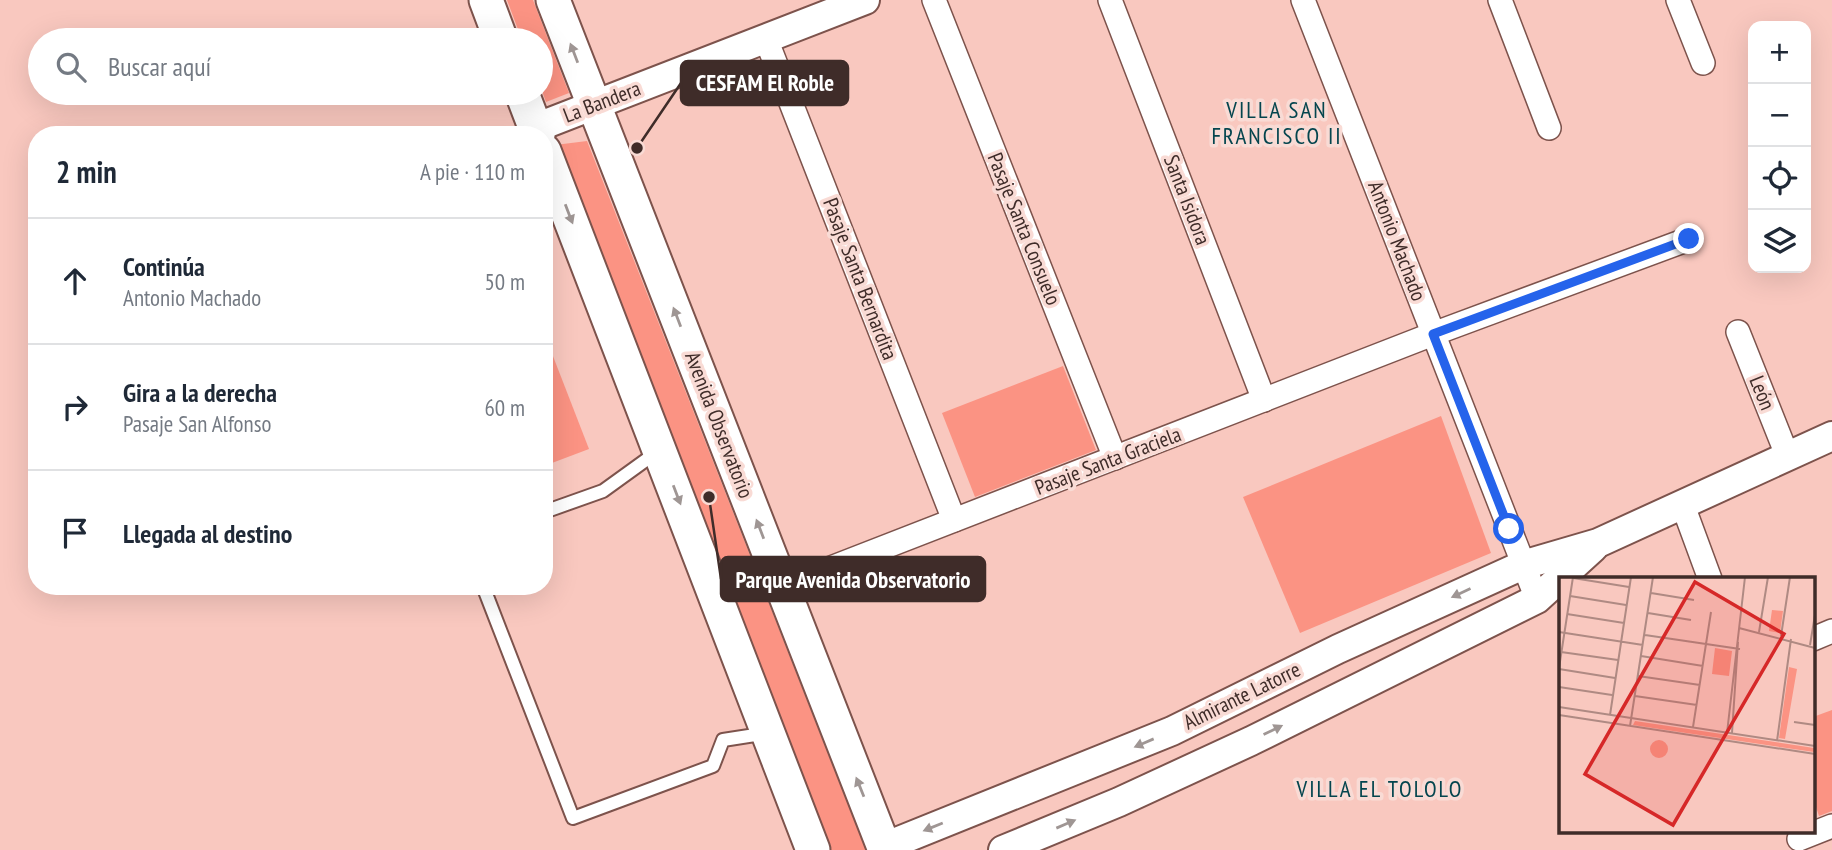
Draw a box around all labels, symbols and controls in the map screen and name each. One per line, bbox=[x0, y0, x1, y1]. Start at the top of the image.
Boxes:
map controls bbox=[1748, 21, 1811, 273]
button: + bbox=[1748, 21, 1811, 84]
search box bbox=[28, 28, 553, 105]
one-way arrow bbox=[568, 42, 579, 63]
icon: search bbox=[52, 48, 90, 86]
text: Buscar aquí bbox=[108, 50, 211, 83]
callout: CESFAM El Roble bbox=[681, 61, 848, 105]
text: CESFAM El Roble bbox=[696, 68, 834, 97]
street label: La Bandera bbox=[559, 74, 644, 129]
button: − bbox=[1748, 84, 1811, 147]
district label: VILLA SAN FRANCISCO II bbox=[1211, 95, 1343, 150]
button: locate bbox=[1748, 147, 1811, 210]
street label: Pasaje Santa Consuelo bbox=[982, 149, 1067, 309]
street label: Santa Isidora bbox=[1158, 151, 1217, 249]
text: 2 min bbox=[56, 152, 117, 191]
text: A pie · 110 m bbox=[420, 157, 525, 186]
street label: Antonio Machado bbox=[1362, 177, 1433, 305]
street label: Pasaje Santa Bernardita bbox=[817, 194, 904, 364]
one-way arrow bbox=[563, 204, 574, 225]
button: layers bbox=[1748, 210, 1811, 273]
route end bbox=[1673, 223, 1704, 254]
text: Continúa bbox=[123, 250, 205, 283]
icon: ahead bbox=[56, 262, 94, 300]
text: 50 m bbox=[484, 267, 525, 296]
text: Antonio Machado bbox=[123, 283, 261, 312]
one-way arrow bbox=[671, 307, 682, 328]
street label: Avenida Observatorio bbox=[679, 348, 760, 502]
street label: León bbox=[1743, 372, 1781, 414]
text: Gira a la derecha bbox=[123, 376, 277, 409]
icon: right bbox=[56, 388, 94, 426]
text: 60 m bbox=[484, 393, 525, 422]
text: Pasaje San Alfonso bbox=[123, 409, 271, 438]
street label: Pasaje Santa Graciela bbox=[1031, 420, 1185, 501]
one-way arrow bbox=[672, 485, 683, 506]
route start bbox=[1493, 513, 1524, 544]
icon: arrive bbox=[56, 514, 94, 552]
text: Llegada al destino bbox=[123, 517, 292, 550]
one-way arrow bbox=[754, 518, 765, 539]
callout: Parque Avenida Observatorio bbox=[721, 557, 985, 601]
text: Parque Avenida Observatorio bbox=[735, 565, 971, 594]
inset map bbox=[1559, 577, 1814, 832]
one-way arrow bbox=[1450, 588, 1471, 599]
street label: Almirante Latorre bbox=[1179, 656, 1305, 735]
one-way arrow bbox=[1263, 724, 1283, 735]
one-way arrow bbox=[1134, 738, 1155, 749]
district label: VILLA EL TOLOLO bbox=[1296, 774, 1463, 803]
one-way arrow bbox=[855, 776, 866, 797]
one-way arrow bbox=[1056, 818, 1077, 829]
one-way arrow bbox=[923, 822, 944, 833]

